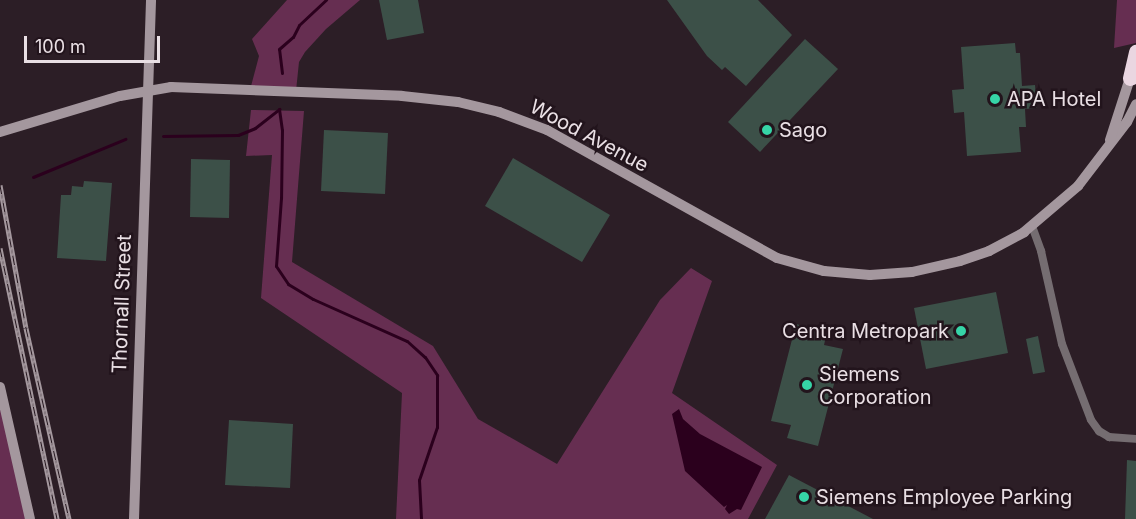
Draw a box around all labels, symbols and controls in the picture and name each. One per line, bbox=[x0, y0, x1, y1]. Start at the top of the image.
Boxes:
scale bar bbox=[27, 24, 164, 62]
text: 100 m bbox=[35, 36, 86, 57]
place label: APA Hotel bbox=[1007, 87, 1101, 111]
marker: APA Hotel bbox=[988, 92, 1002, 106]
street label: Wood Avenue bbox=[526, 95, 652, 177]
place label: Sago bbox=[779, 118, 827, 142]
marker: Sago bbox=[760, 123, 774, 137]
street label: Thornall Street bbox=[108, 234, 136, 374]
place label: Centra Metropark bbox=[782, 319, 949, 343]
marker: Centra Metropark bbox=[954, 324, 968, 338]
place label: Siemens Corporation bbox=[819, 362, 932, 409]
marker: Siemens Corporation bbox=[800, 378, 814, 392]
place label: Siemens Employee Parking bbox=[816, 485, 1072, 509]
marker: Siemens Employee Parking bbox=[797, 490, 811, 504]

